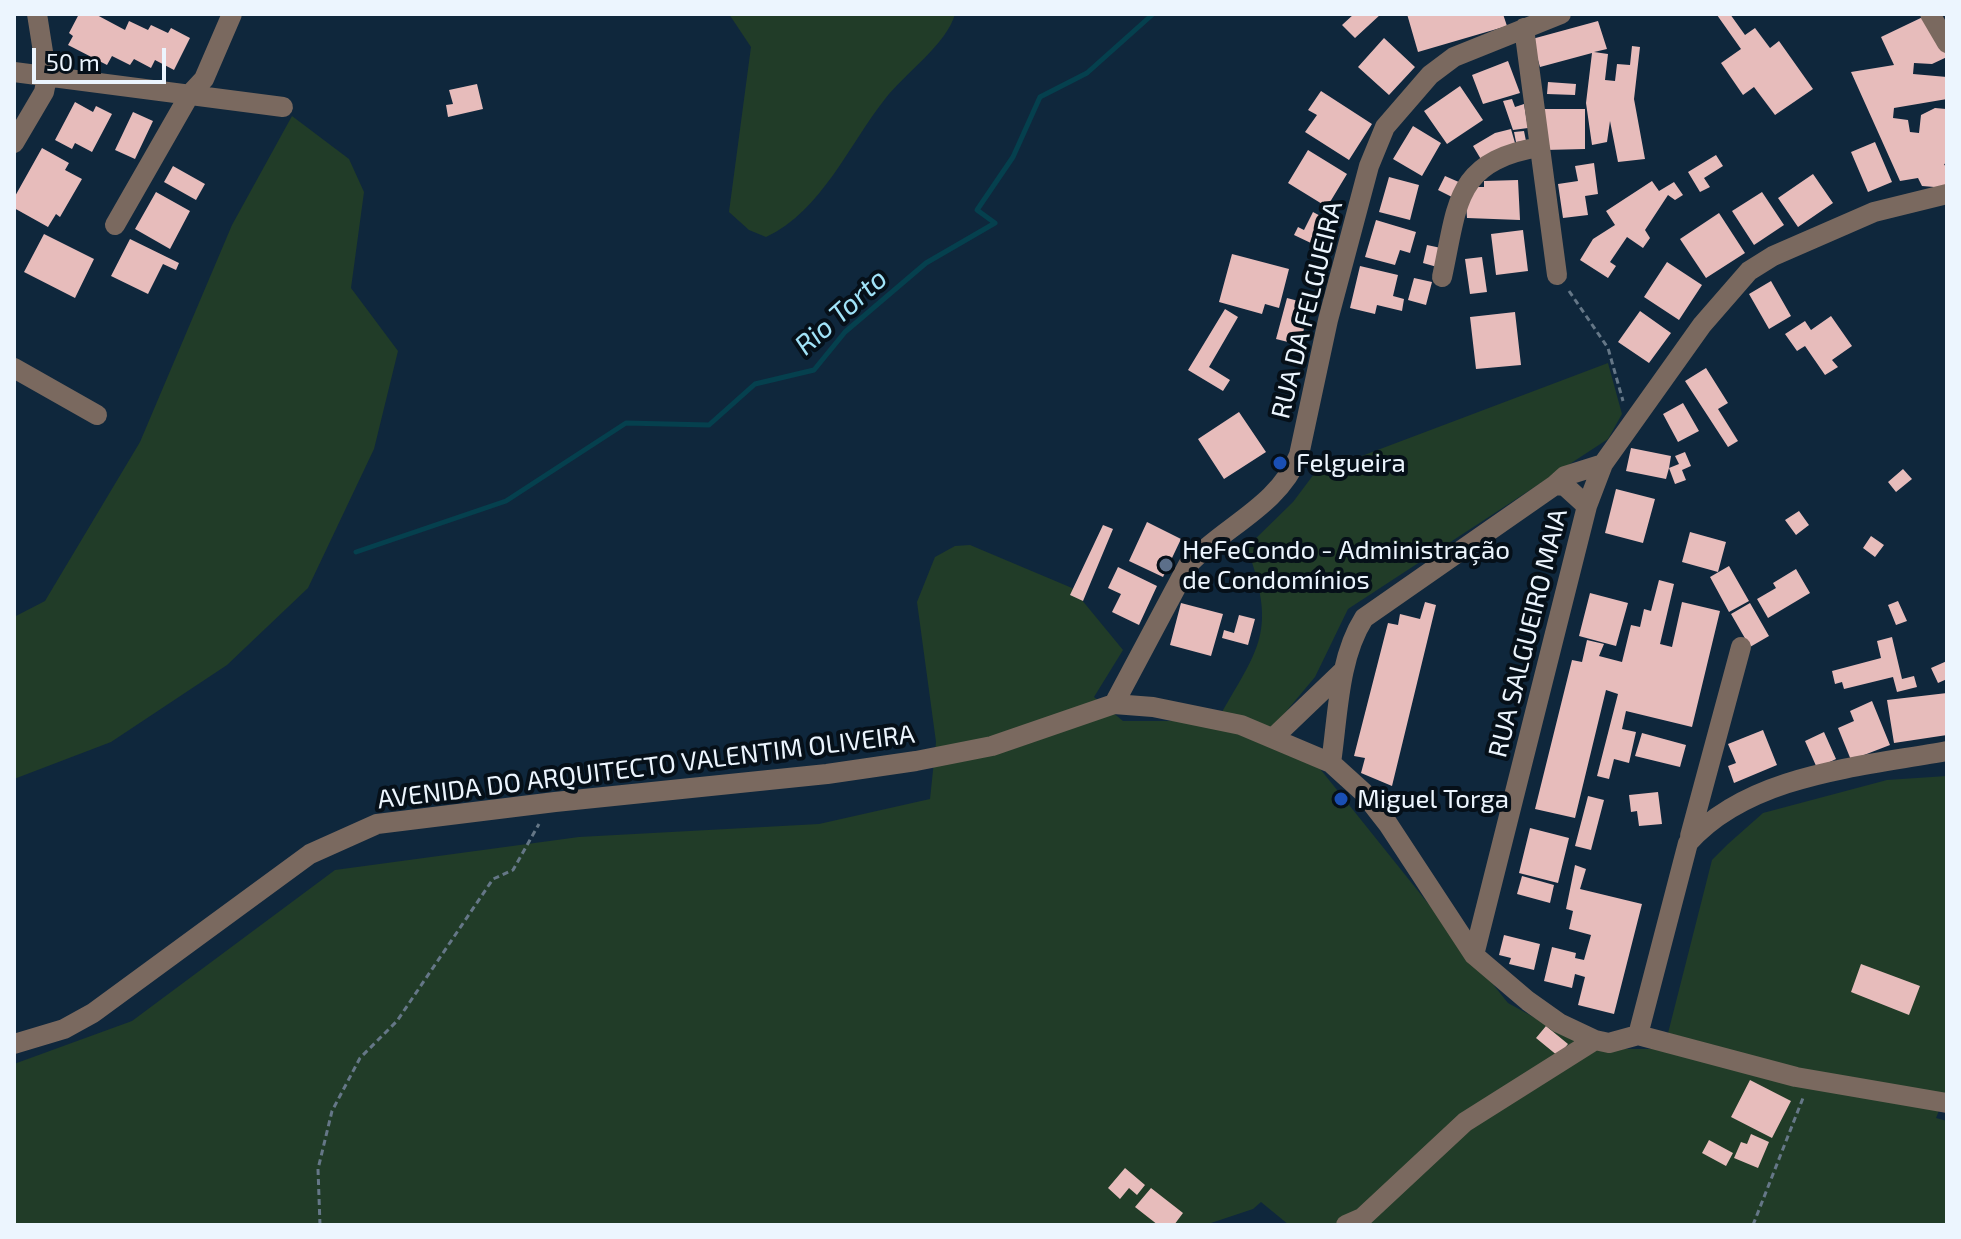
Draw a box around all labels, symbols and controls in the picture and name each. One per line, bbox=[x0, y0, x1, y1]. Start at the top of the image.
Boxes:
scale bar bbox=[36, 32, 170, 82]
text: 50 m bbox=[46, 47, 100, 76]
street label: RUA DA FELGUEIRA bbox=[1265, 198, 1349, 422]
water label: Rio Torto bbox=[788, 262, 894, 362]
place label: Felgueira bbox=[1296, 447, 1406, 479]
marker: Felgueira bbox=[1271, 454, 1289, 472]
street label: RUA SALGUEIRO MAIA bbox=[1482, 505, 1574, 761]
place label: HeFeCondo - Administração de Condomínios bbox=[1182, 534, 1510, 596]
marker: HeFeCondo - Administração de Condomínios bbox=[1157, 556, 1175, 574]
street label: AVENIDA DO ARQUITECTO VALENTIM OLIVEIRA bbox=[375, 719, 917, 815]
place label: Miguel Torga bbox=[1357, 783, 1509, 815]
marker: Miguel Torga bbox=[1332, 790, 1350, 808]

